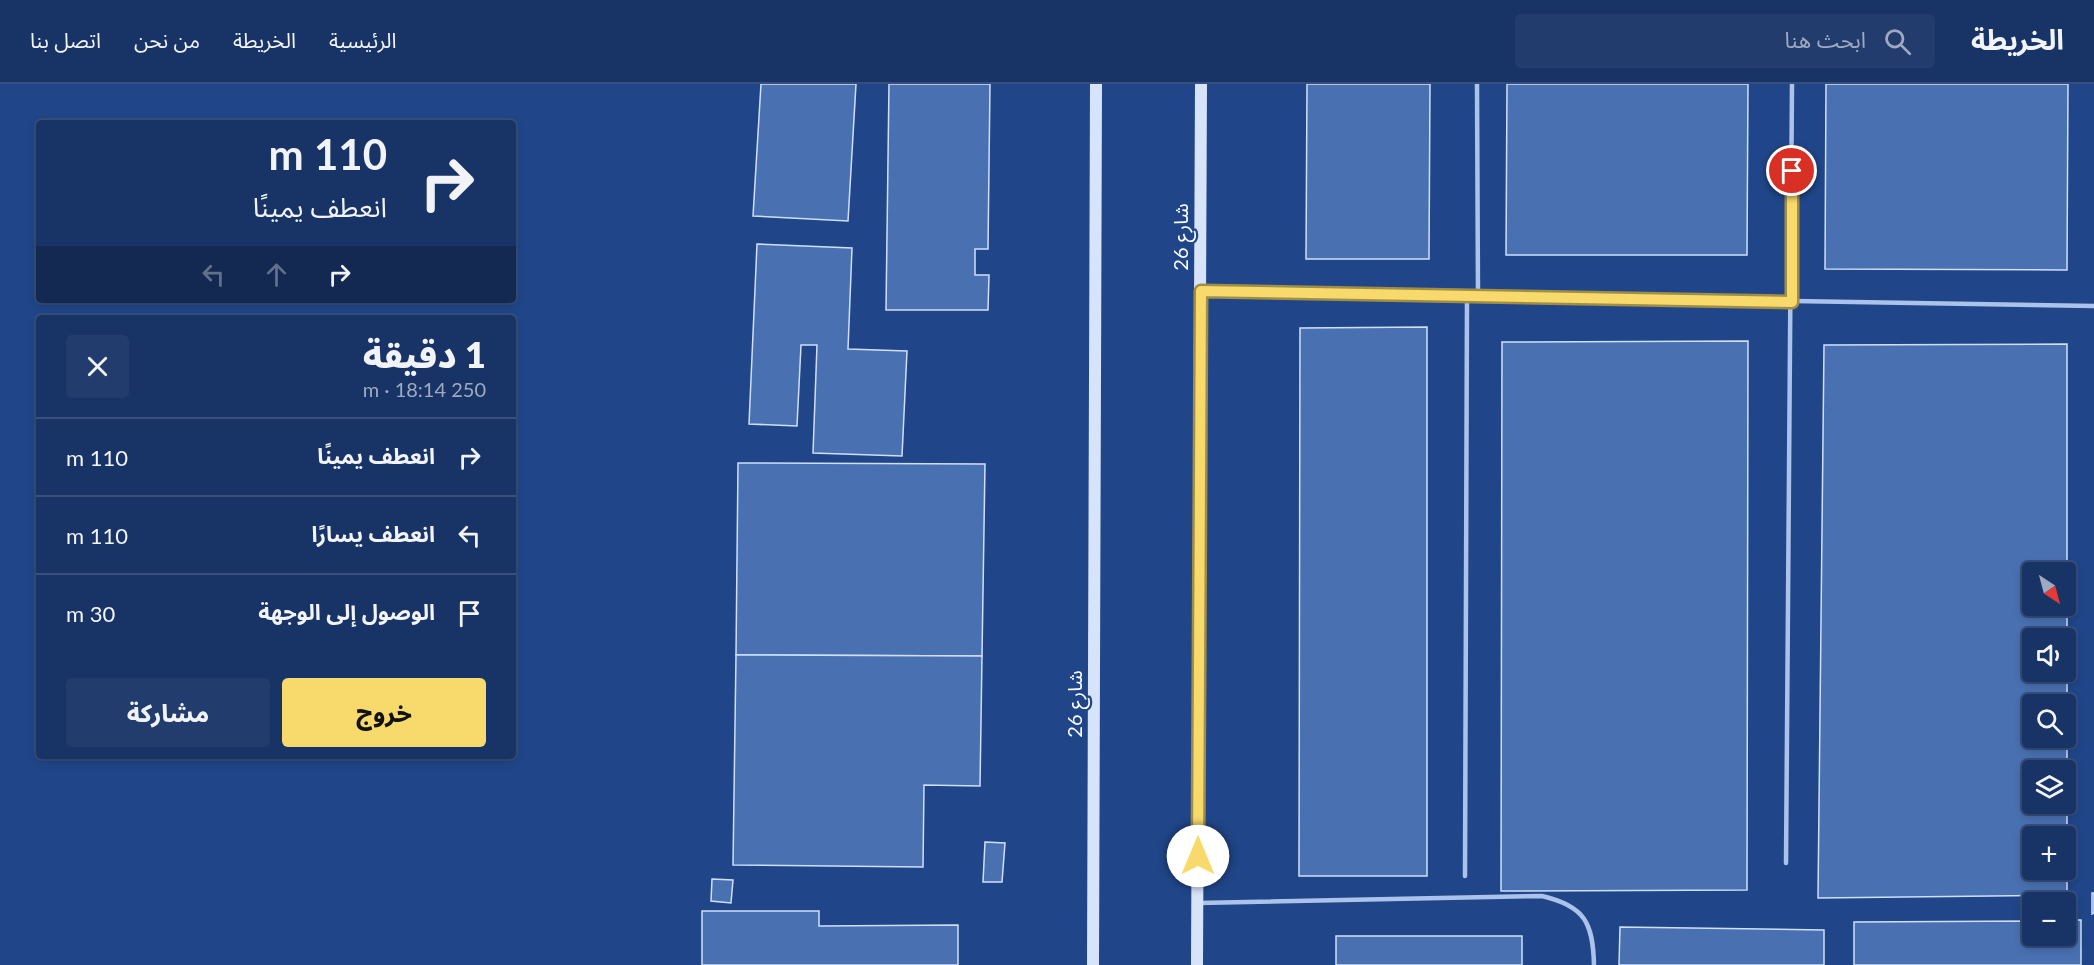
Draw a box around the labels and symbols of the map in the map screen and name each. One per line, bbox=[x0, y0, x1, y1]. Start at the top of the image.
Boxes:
pin bbox=[1766, 145, 1817, 196]
street label: شارع 26 bbox=[1168, 203, 1196, 271]
north arrow bbox=[2022, 562, 2076, 616]
street label: شارع 26 bbox=[1062, 670, 1090, 738]
position arrow bbox=[1166, 824, 1230, 888]

